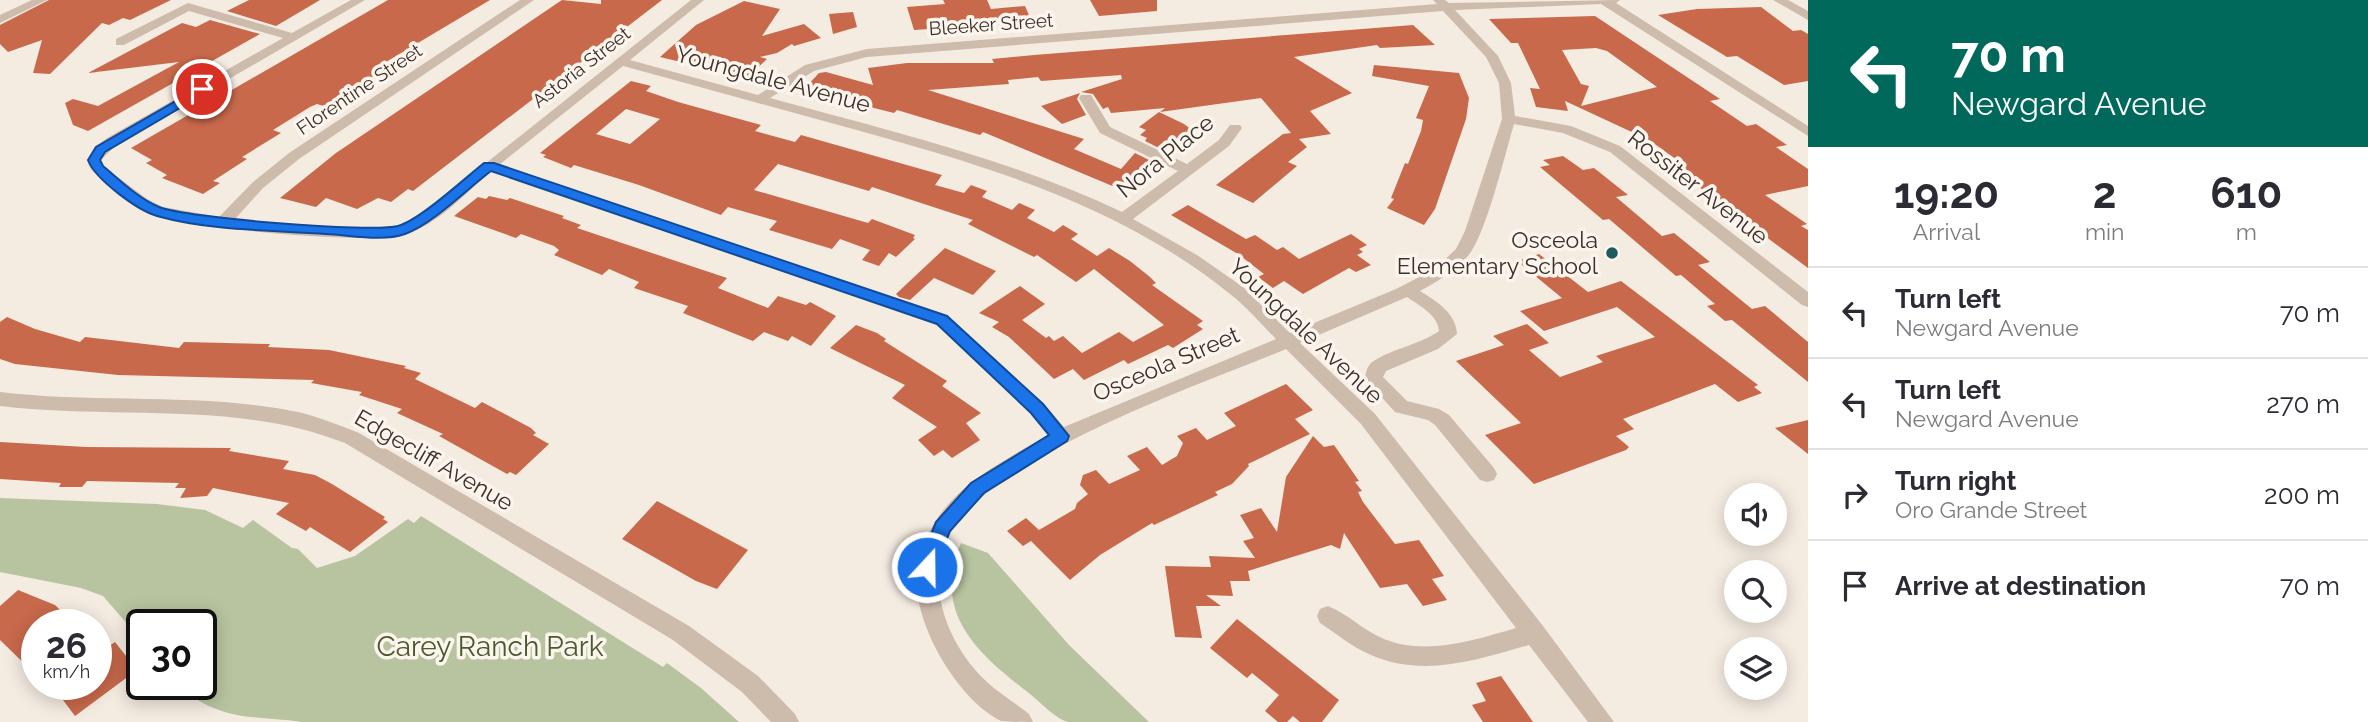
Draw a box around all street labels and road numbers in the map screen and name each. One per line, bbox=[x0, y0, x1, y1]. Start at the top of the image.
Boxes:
street label: Bleeker Street bbox=[928, 9, 1055, 39]
street label: Astoria Street bbox=[528, 22, 635, 112]
street label: Florentine Street bbox=[292, 39, 426, 139]
street label: Youngdale Avenue bbox=[673, 40, 873, 117]
street label: Nora Place bbox=[1111, 108, 1219, 203]
street label: Rossiter Avenue bbox=[1623, 124, 1774, 250]
street label: Youngdale Avenue bbox=[1224, 252, 1389, 409]
street label: Osceola Street bbox=[1088, 320, 1243, 407]
street label: Edgecliff Avenue bbox=[350, 403, 518, 516]

